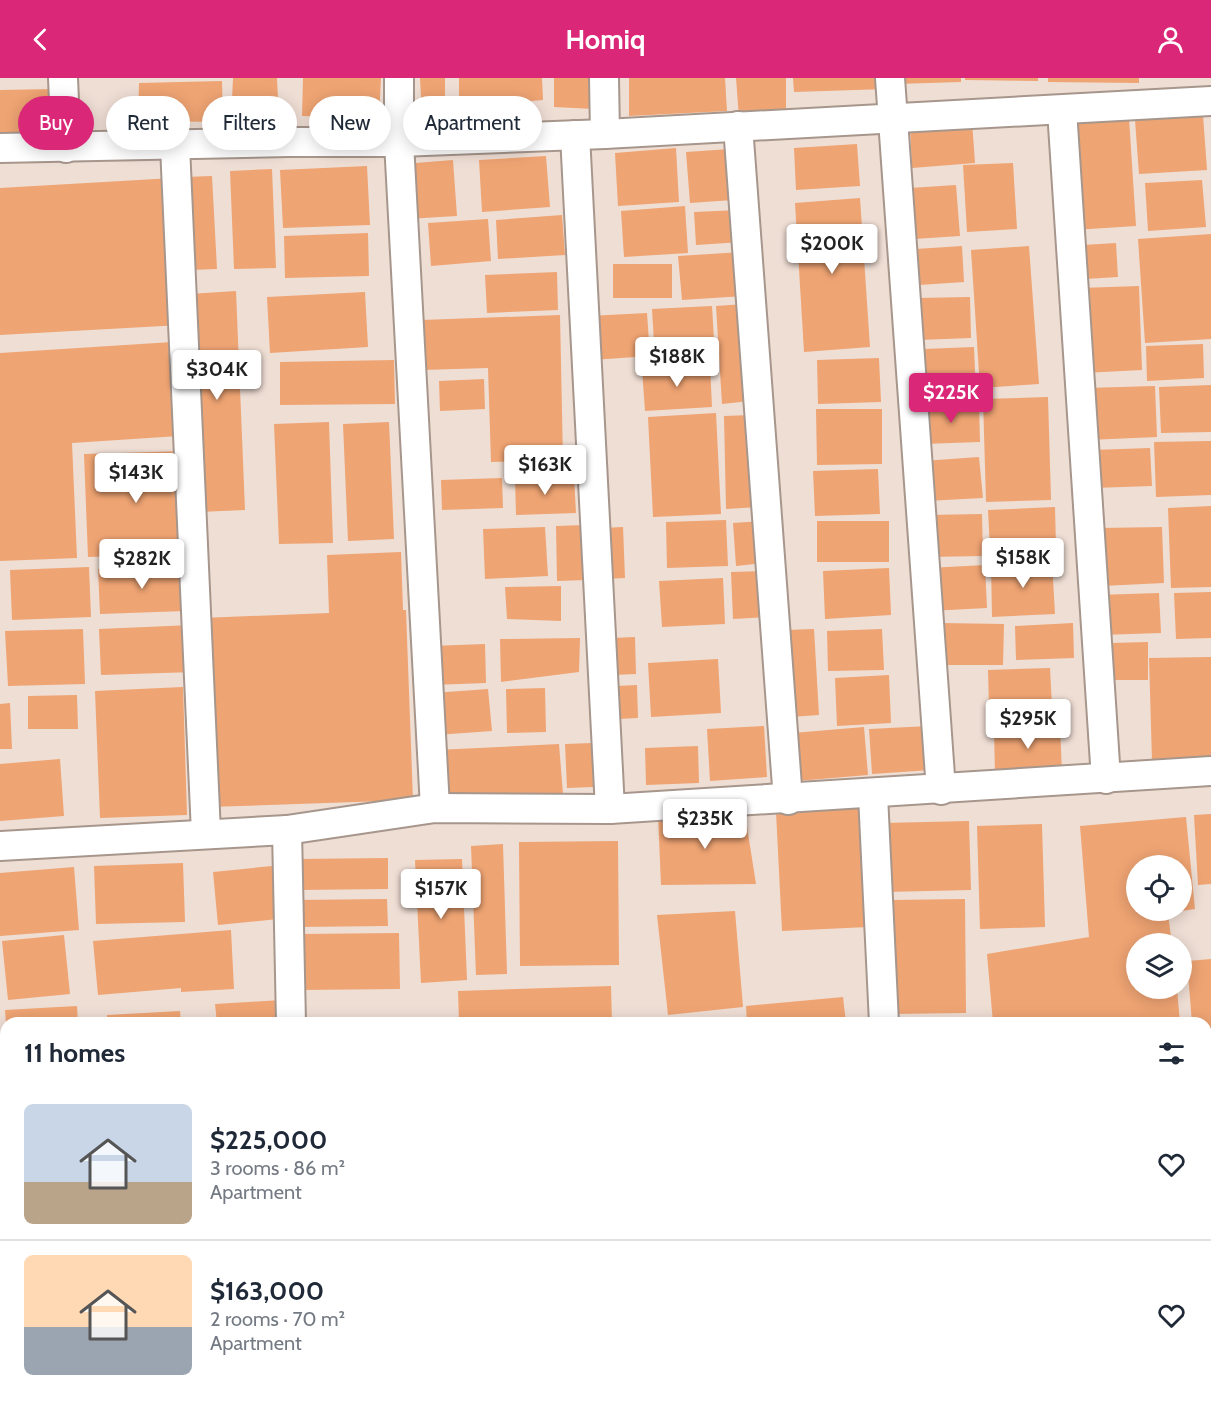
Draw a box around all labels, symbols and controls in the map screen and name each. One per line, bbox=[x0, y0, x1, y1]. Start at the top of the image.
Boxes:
icon: back bbox=[24, 23, 57, 56]
text: Homiq bbox=[565, 23, 646, 56]
icon: person bbox=[1154, 23, 1187, 56]
chip: Buy bbox=[18, 96, 94, 150]
chip: Rent bbox=[106, 96, 190, 150]
chip: Filters bbox=[202, 96, 297, 150]
chip: New bbox=[309, 96, 391, 150]
chip: Apartment bbox=[403, 96, 542, 150]
pin: $200K bbox=[790, 224, 874, 275]
text: $200K bbox=[801, 231, 863, 255]
pin: $188K bbox=[635, 337, 719, 388]
text: $188K bbox=[649, 344, 705, 368]
pin: $304K bbox=[175, 350, 259, 401]
text: $304K bbox=[186, 357, 248, 381]
pin: $225K bbox=[909, 373, 993, 424]
text: $225K bbox=[923, 380, 979, 404]
pin: $163K bbox=[503, 445, 587, 496]
text: $163K bbox=[518, 452, 572, 476]
pin: $143K bbox=[94, 453, 178, 504]
text: $143K bbox=[109, 460, 163, 484]
pin: $158K bbox=[981, 538, 1065, 589]
pin: $282K bbox=[100, 539, 184, 590]
text: $158K bbox=[996, 545, 1050, 569]
text: $282K bbox=[113, 546, 171, 570]
pin: $295K bbox=[986, 699, 1070, 750]
text: $295K bbox=[1000, 706, 1056, 730]
pin: $235K bbox=[663, 799, 747, 850]
text: $235K bbox=[677, 806, 733, 830]
map controls bbox=[1126, 855, 1192, 999]
button: locate bbox=[1126, 855, 1192, 921]
pin: $157K bbox=[399, 869, 483, 920]
text: $157K bbox=[415, 876, 467, 900]
button: layers bbox=[1126, 933, 1192, 999]
text: 11 homes bbox=[24, 1037, 125, 1069]
icon: filters bbox=[1155, 1037, 1188, 1070]
text: $225,000 bbox=[210, 1124, 327, 1156]
icon: home bbox=[72, 1128, 144, 1200]
icon: heart bbox=[1155, 1148, 1188, 1181]
text: 3 rooms · 86 m² bbox=[210, 1156, 345, 1180]
text: Apartment bbox=[210, 1180, 302, 1204]
text: $163,000 bbox=[210, 1275, 324, 1307]
icon: home bbox=[72, 1279, 144, 1351]
icon: heart bbox=[1155, 1299, 1188, 1332]
text: 2 rooms · 70 m² bbox=[210, 1307, 345, 1331]
text: Apartment bbox=[210, 1331, 302, 1355]

